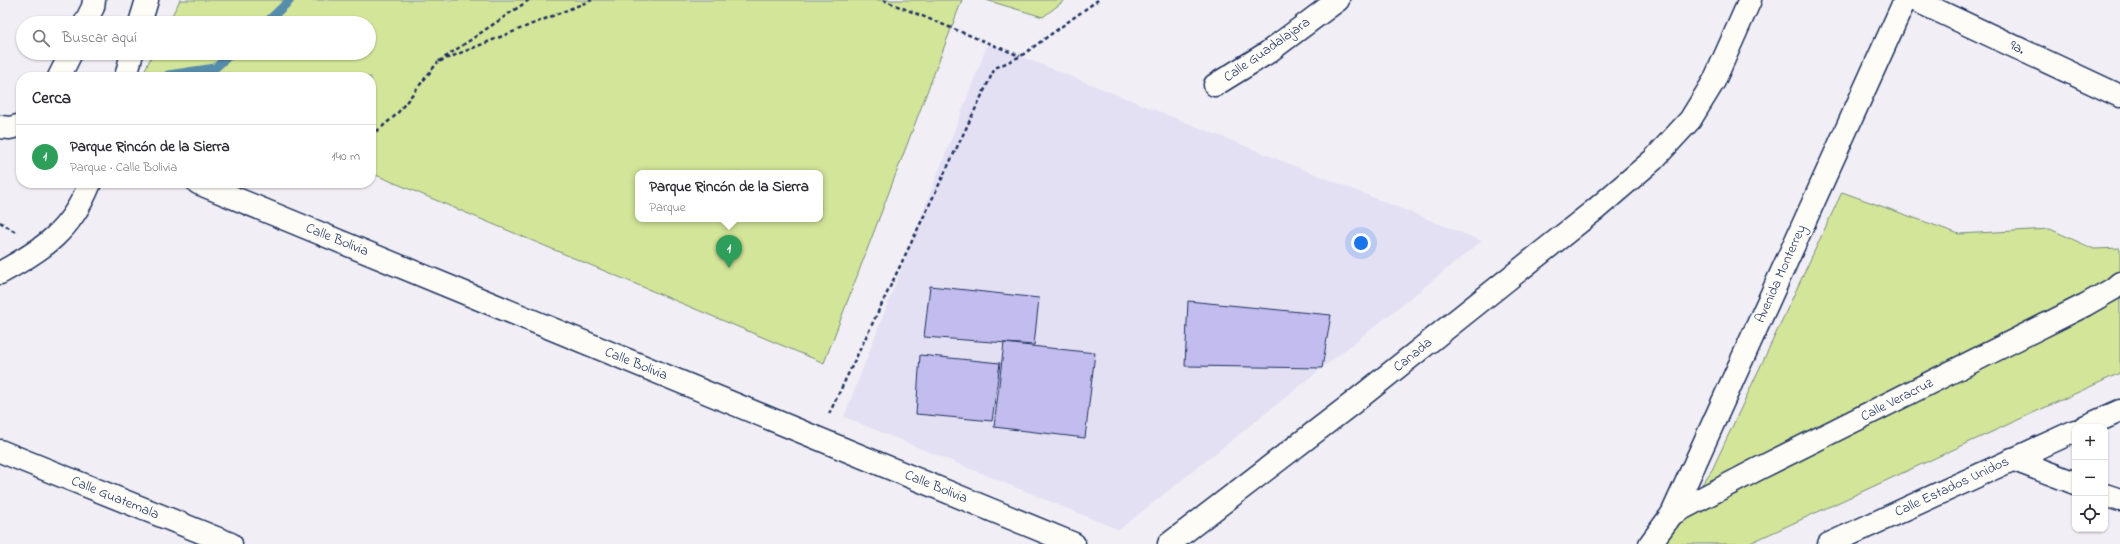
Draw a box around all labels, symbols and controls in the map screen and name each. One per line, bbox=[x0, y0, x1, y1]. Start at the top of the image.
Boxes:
street label: Calle Guadalajara bbox=[1219, 12, 1315, 88]
search box bbox=[16, 16, 376, 60]
icon: search bbox=[30, 27, 52, 49]
text: Buscar aquí bbox=[62, 27, 137, 49]
street label: 9a. bbox=[2006, 35, 2028, 61]
text: Cerca bbox=[32, 86, 71, 111]
text: Parque Rincón de la Sierra bbox=[70, 136, 230, 158]
text: 1 bbox=[43, 147, 47, 166]
text: 140 m bbox=[332, 147, 360, 166]
text: Parque · Calle Bolivia bbox=[70, 158, 177, 177]
popup bbox=[635, 170, 823, 222]
text: Parque Rincón de la Sierra bbox=[649, 176, 809, 198]
text: Parque bbox=[649, 198, 686, 217]
street label: Calle Bolivia bbox=[302, 218, 372, 262]
street label: Avenida Monterrey bbox=[1750, 221, 1813, 327]
your location bbox=[1351, 233, 1371, 253]
pin: 1 bbox=[716, 235, 742, 268]
street label: Canada bbox=[1389, 333, 1437, 377]
street label: Calle Bolivia bbox=[601, 342, 671, 386]
street label: Calle Veracruz bbox=[1857, 373, 1937, 427]
map controls bbox=[2072, 424, 2108, 532]
button: + bbox=[2072, 424, 2108, 460]
street label: Calle Estados Unidos bbox=[1891, 451, 2013, 523]
button: − bbox=[2072, 460, 2108, 496]
street label: Calle Bolivia bbox=[901, 465, 971, 509]
street label: Calle Guatemala bbox=[68, 471, 162, 525]
button: locate bbox=[2072, 496, 2108, 532]

